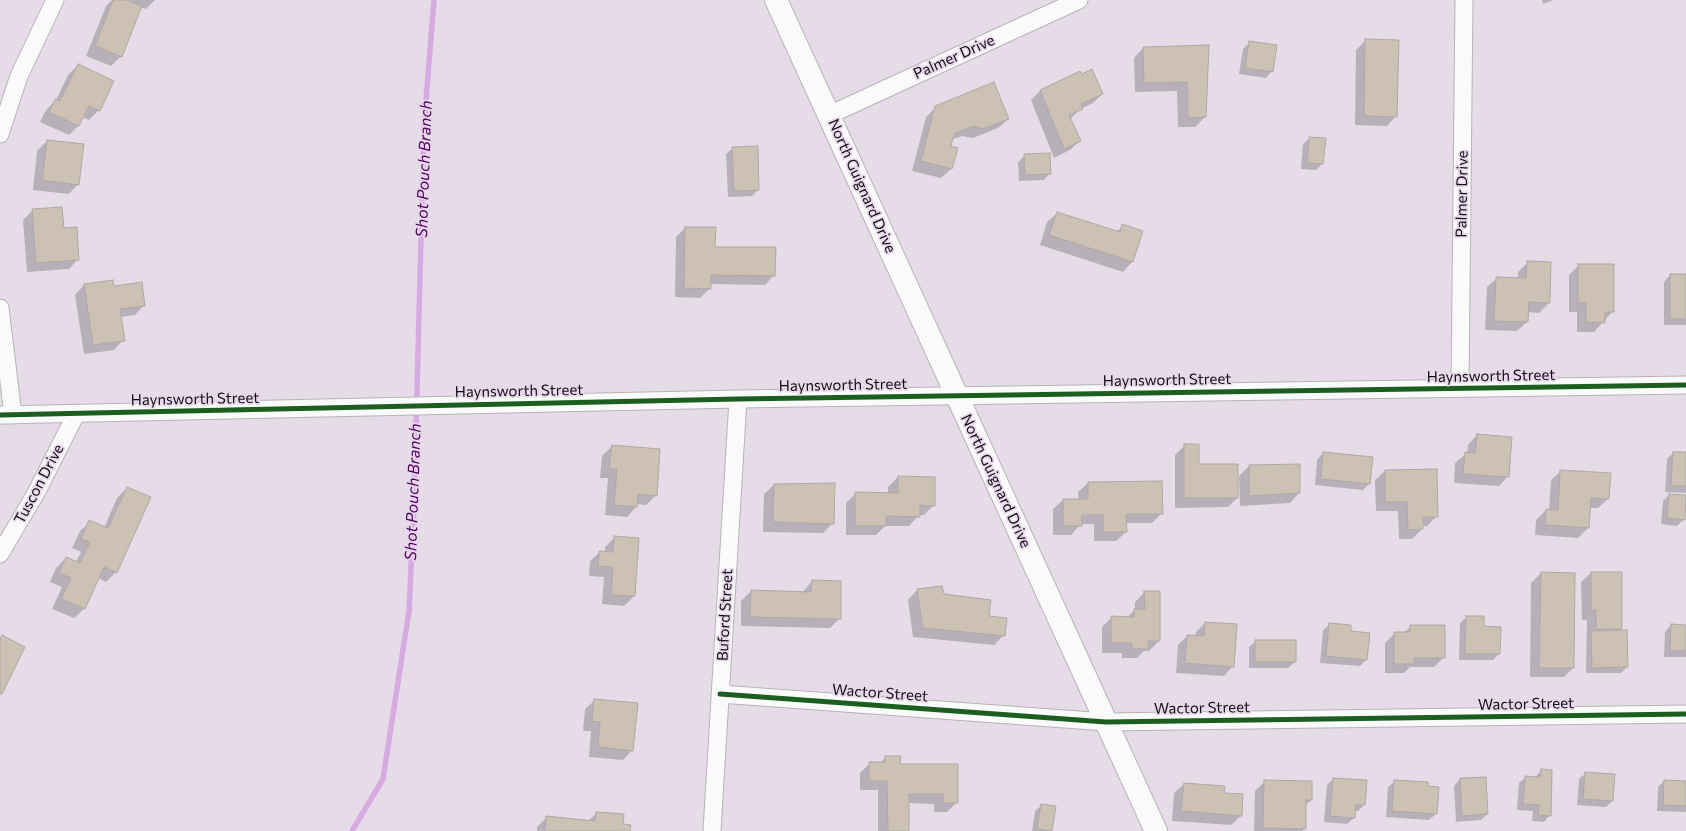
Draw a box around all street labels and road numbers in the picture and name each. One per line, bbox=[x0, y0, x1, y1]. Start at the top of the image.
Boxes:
street label: Palmer Drive bbox=[911, 31, 997, 83]
street label: North Guignard Drive bbox=[824, 116, 900, 256]
street label: Palmer Drive bbox=[1452, 150, 1472, 238]
street label: Haynsworth Street bbox=[1427, 366, 1555, 386]
street label: Haynsworth Street bbox=[1103, 370, 1231, 390]
street label: Haynsworth Street bbox=[779, 375, 907, 395]
street label: Haynsworth Street bbox=[455, 381, 583, 401]
street label: Haynsworth Street bbox=[131, 389, 259, 409]
street label: North Guignard Drive bbox=[957, 411, 1035, 551]
street label: Tuscon Drive bbox=[10, 441, 68, 527]
street label: Buford Street bbox=[714, 568, 736, 662]
street label: Wactor Street bbox=[831, 681, 929, 705]
street label: Wactor Street bbox=[1478, 694, 1574, 714]
street label: Wactor Street bbox=[1154, 698, 1250, 718]

